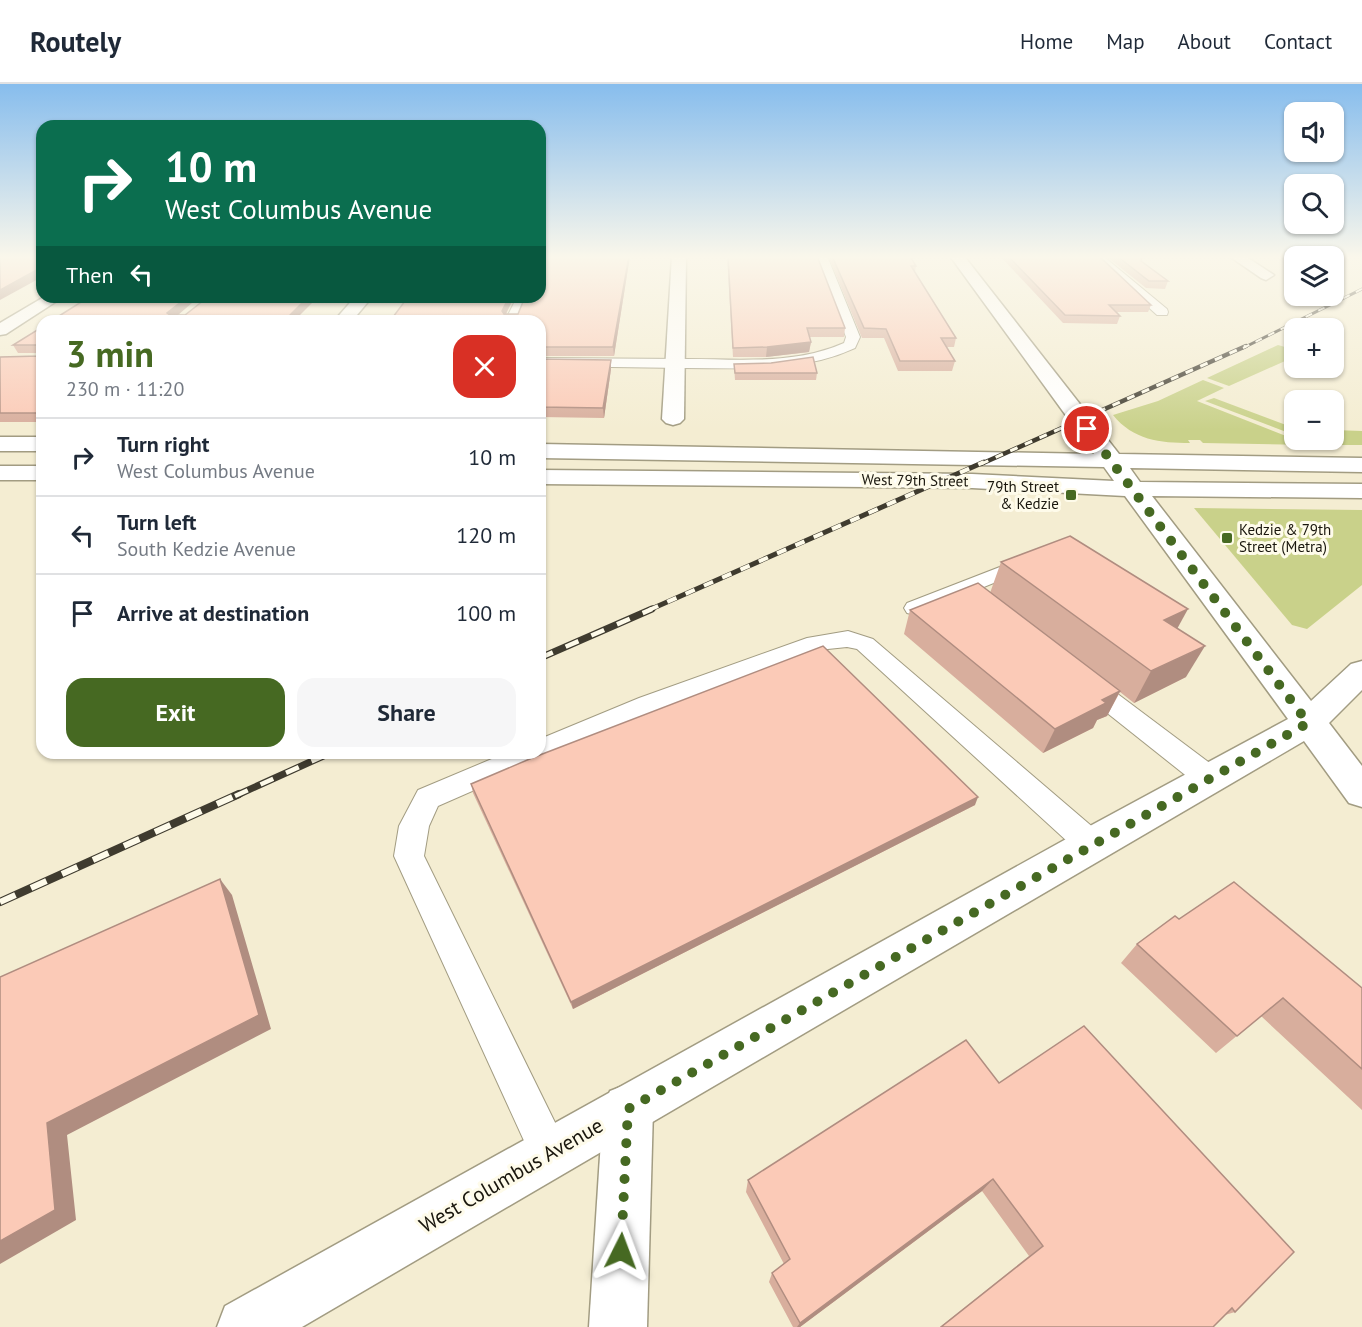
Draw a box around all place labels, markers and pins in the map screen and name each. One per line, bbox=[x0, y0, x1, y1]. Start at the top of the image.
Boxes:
pin bbox=[1061, 403, 1112, 454]
place label: 79th Street & Kedzie bbox=[987, 477, 1059, 513]
marker: 79th Street & Kedzie bbox=[1064, 488, 1078, 502]
place label: Kedzie & 79th Street (Metra) bbox=[1239, 520, 1331, 556]
marker: Kedzie & 79th Street (Metra) bbox=[1220, 531, 1234, 545]

